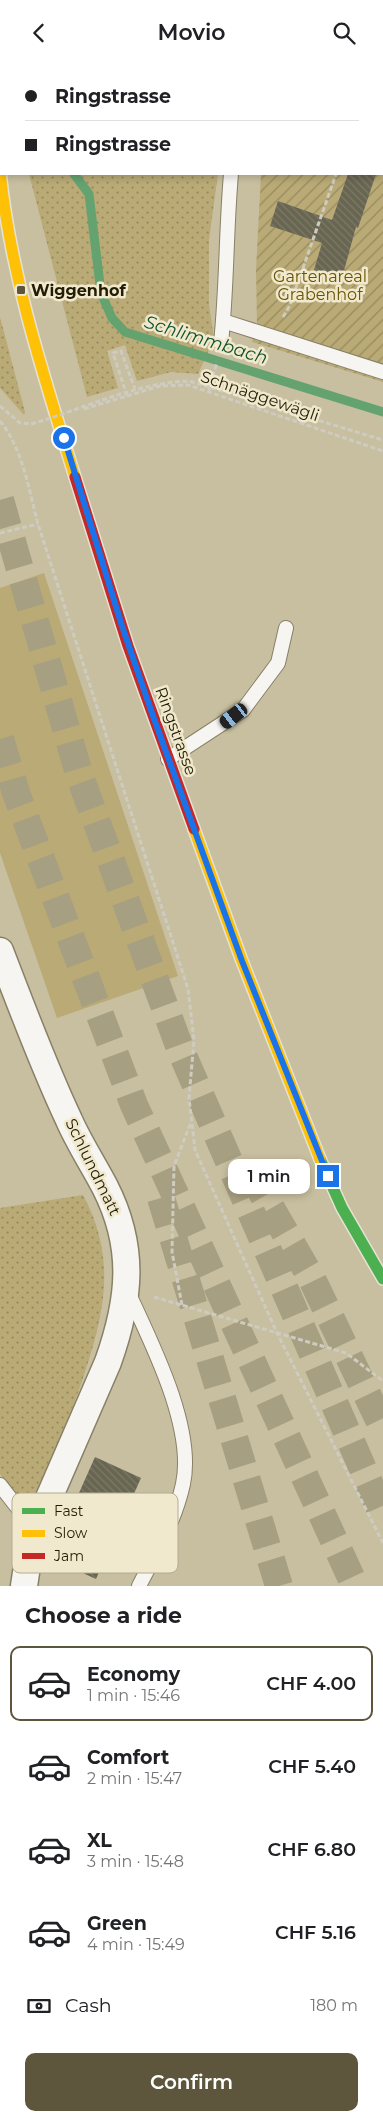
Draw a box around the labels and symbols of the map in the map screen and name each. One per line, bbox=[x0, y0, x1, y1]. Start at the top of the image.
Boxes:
park label: Gartenareal Grabenhof bbox=[273, 267, 367, 304]
place label: Wiggenhof bbox=[31, 281, 126, 300]
marker: Wiggenhof bbox=[15, 284, 27, 296]
water label: Schlimmbach bbox=[142, 311, 270, 369]
street label: Schnäggewägli bbox=[198, 367, 322, 425]
route start bbox=[53, 427, 75, 449]
street label: Ringstrasse bbox=[151, 684, 201, 778]
car bbox=[217, 701, 250, 731]
street label: Schlundmatt bbox=[61, 1115, 125, 1219]
callout: 1 min bbox=[228, 1159, 310, 1193]
route end bbox=[317, 1165, 339, 1187]
legend bbox=[12, 1493, 178, 1573]
text: Fast bbox=[54, 1502, 84, 1520]
text: Slow bbox=[54, 1524, 88, 1542]
text: Jam bbox=[53, 1547, 84, 1565]

